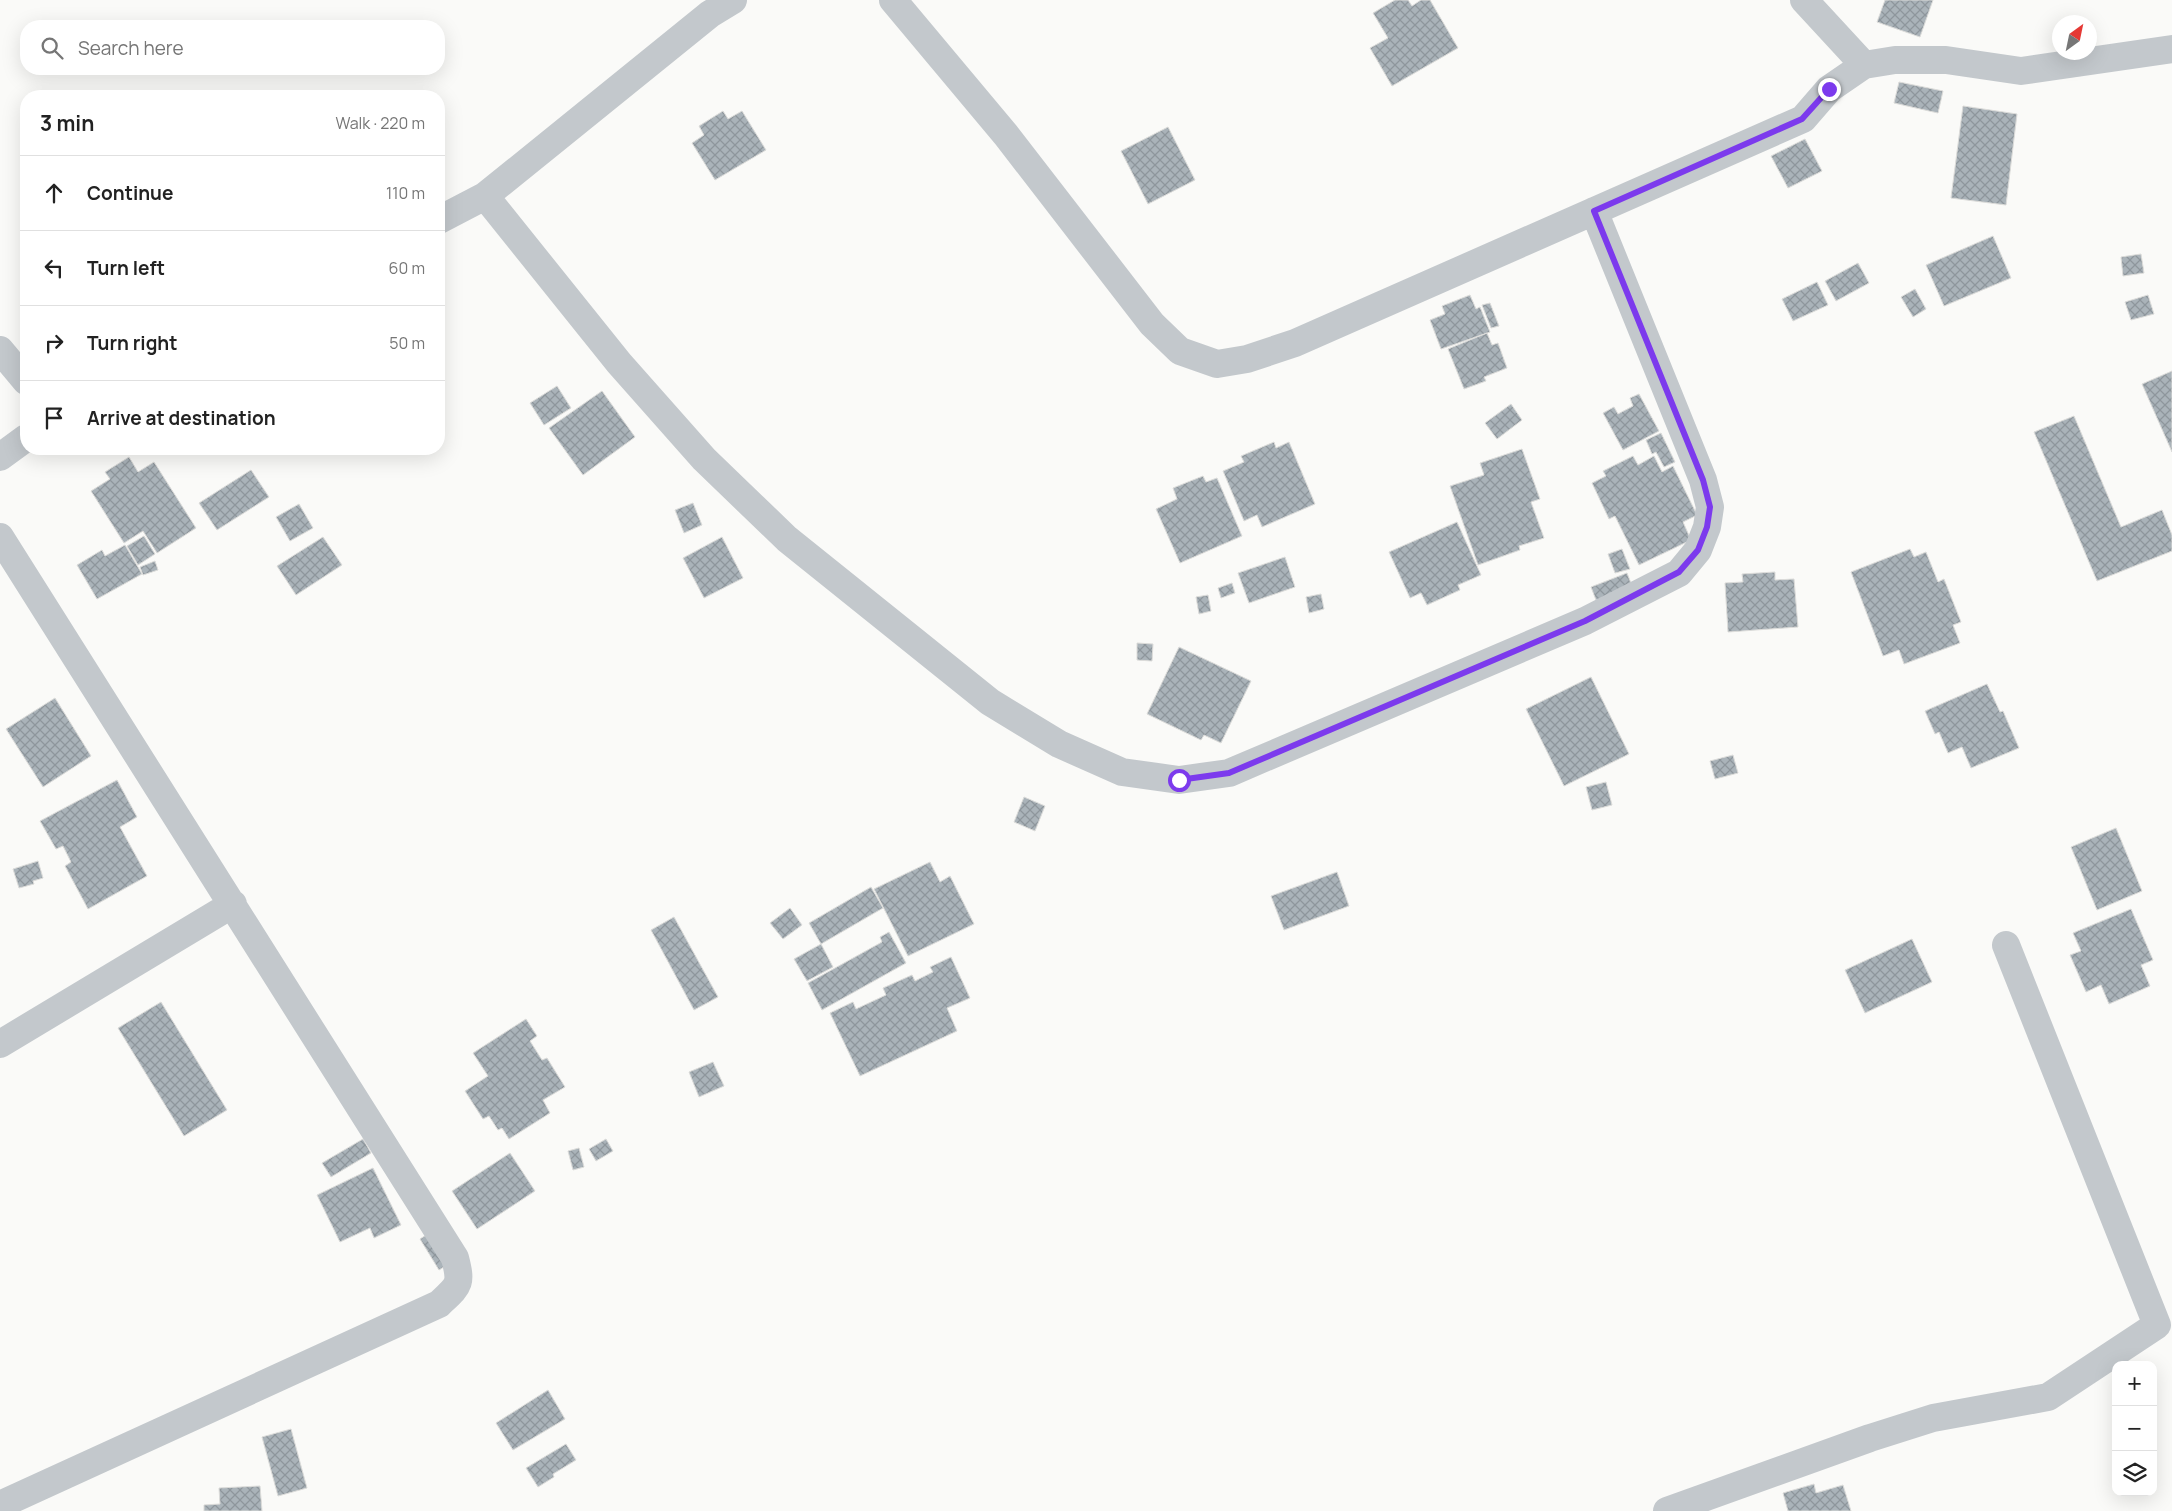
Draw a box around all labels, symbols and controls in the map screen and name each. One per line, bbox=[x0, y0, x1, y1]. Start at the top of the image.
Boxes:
north arrow bbox=[2052, 15, 2097, 60]
search box bbox=[20, 20, 445, 75]
icon: search bbox=[38, 34, 66, 62]
text: Search here bbox=[78, 35, 184, 61]
route end bbox=[1818, 78, 1841, 101]
text: 3 min bbox=[40, 109, 94, 137]
text: Walk · 220 m bbox=[335, 112, 425, 134]
icon: ahead bbox=[40, 179, 68, 207]
text: Continue bbox=[87, 180, 173, 206]
text: 110 m bbox=[386, 182, 425, 204]
icon: left bbox=[40, 254, 68, 282]
text: Turn left bbox=[87, 255, 165, 281]
text: 60 m bbox=[389, 257, 425, 279]
icon: right bbox=[40, 329, 68, 357]
text: Turn right bbox=[87, 330, 177, 356]
text: 50 m bbox=[389, 332, 425, 354]
icon: arrive bbox=[40, 404, 68, 432]
text: Arrive at destination bbox=[87, 405, 276, 431]
route start bbox=[1168, 769, 1191, 792]
map controls bbox=[2112, 1361, 2157, 1496]
button: + bbox=[2112, 1361, 2157, 1406]
button: − bbox=[2112, 1406, 2157, 1451]
button: layers bbox=[2112, 1451, 2157, 1496]

